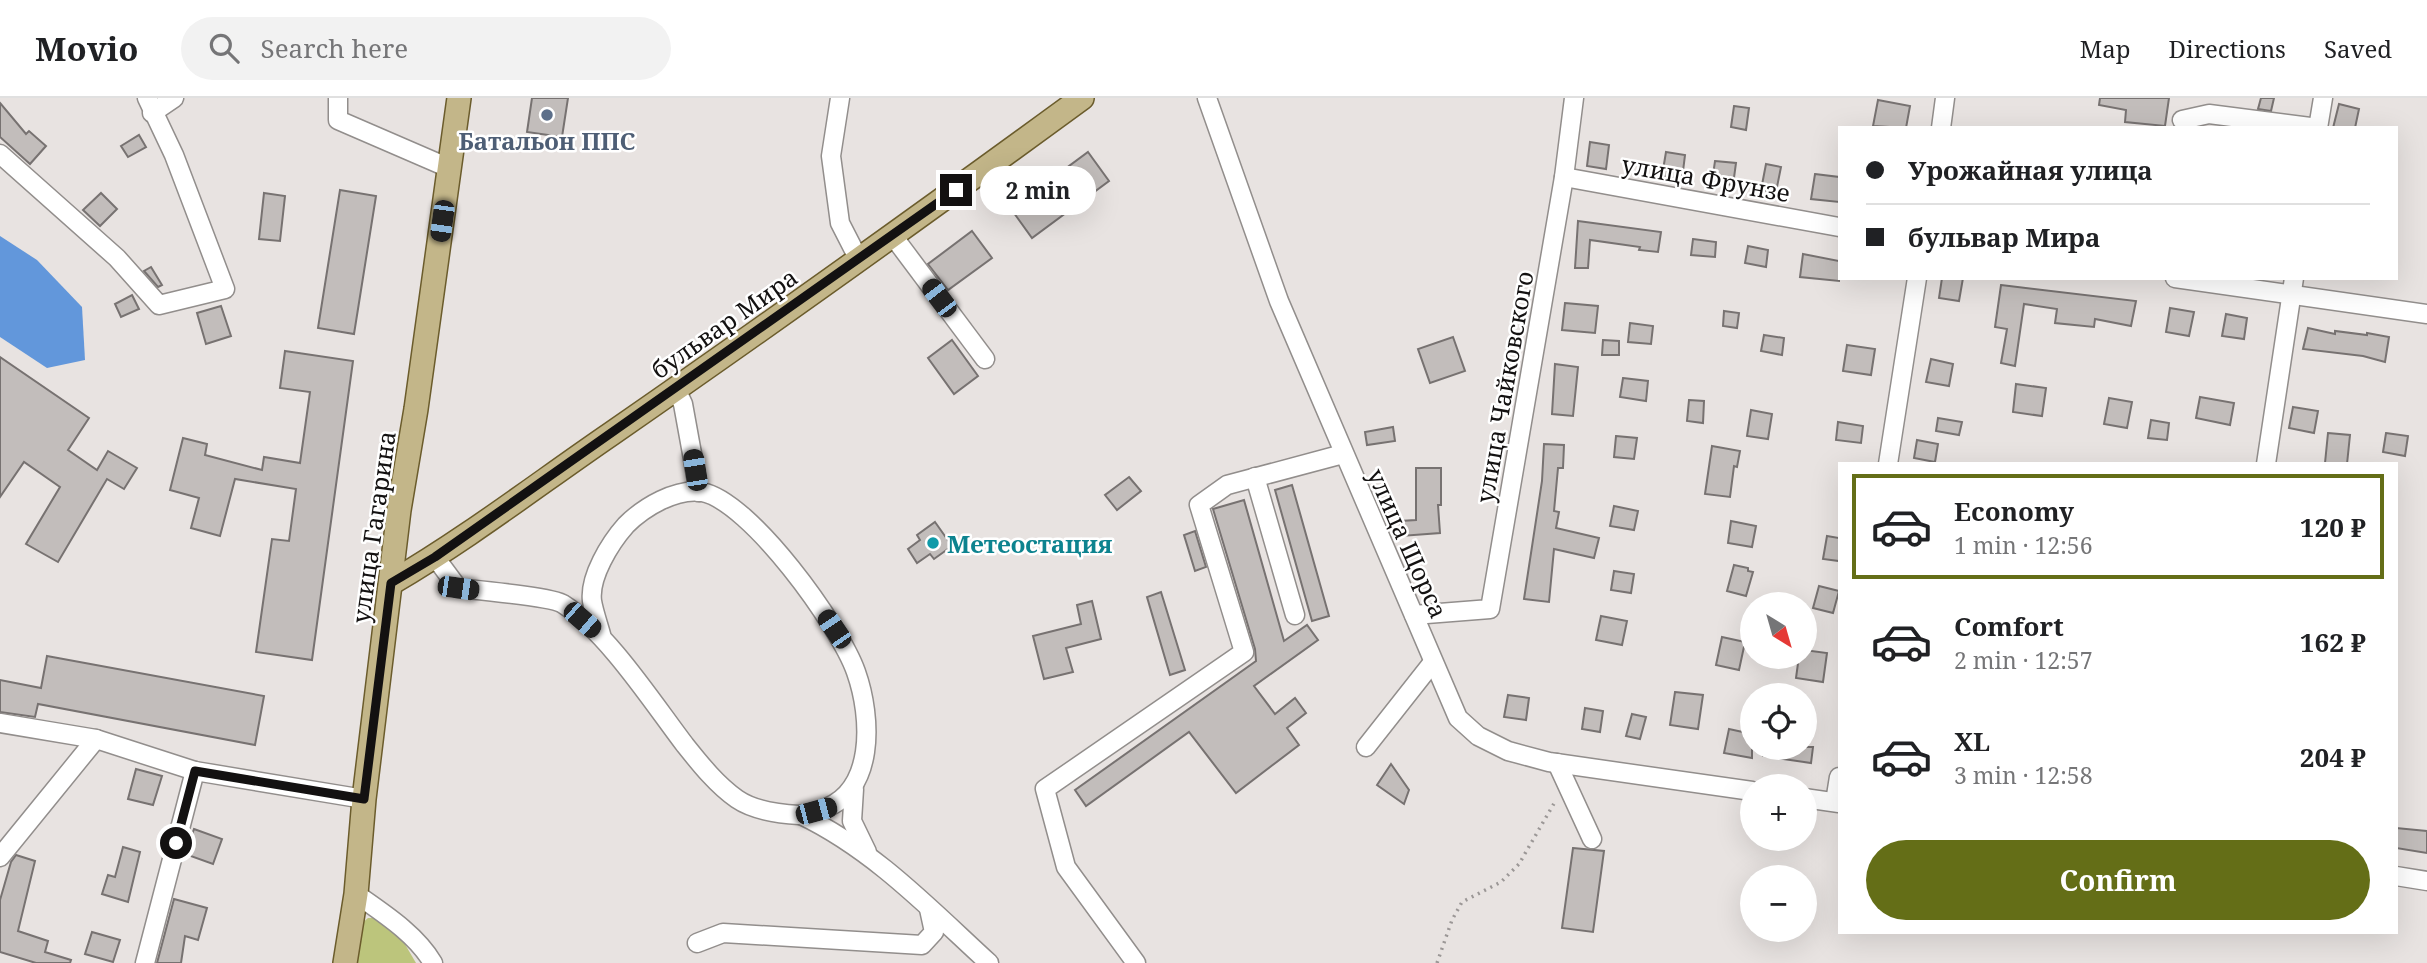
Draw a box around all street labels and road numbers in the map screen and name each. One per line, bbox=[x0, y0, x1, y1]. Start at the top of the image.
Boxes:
street label: улица Фрунзе bbox=[1619, 147, 1793, 209]
street label: бульвар Мира bbox=[644, 260, 804, 386]
street label: улица Чайковского bbox=[1467, 268, 1541, 506]
street label: улица Гагарина bbox=[343, 429, 403, 625]
street label: улица Щорса bbox=[1360, 463, 1456, 623]

